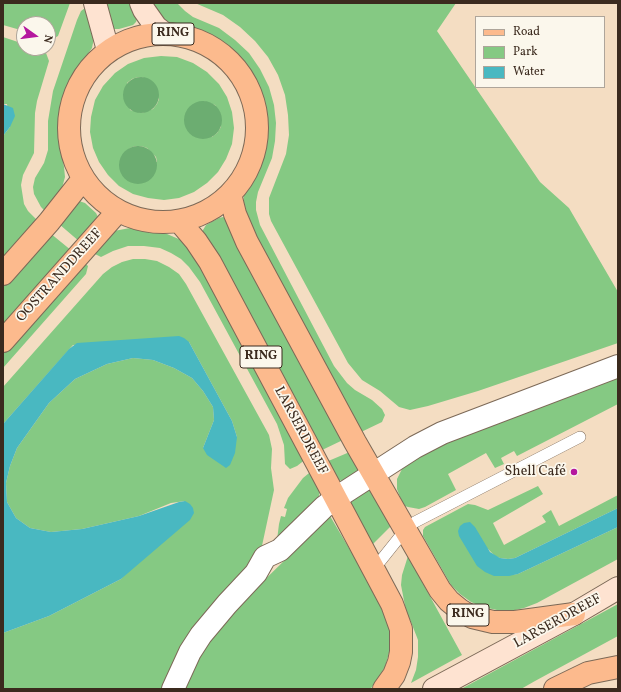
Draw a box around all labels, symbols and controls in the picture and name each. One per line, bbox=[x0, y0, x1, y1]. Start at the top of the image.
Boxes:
north arrow bbox=[16, 16, 56, 56]
legend bbox=[475, 16, 605, 88]
road number: RING bbox=[152, 23, 194, 45]
text: Road bbox=[513, 24, 540, 40]
text: N bbox=[39, 33, 55, 44]
text: Park bbox=[513, 44, 538, 60]
text: Water bbox=[513, 64, 545, 80]
street label: OOSTRANDDREEF bbox=[14, 226, 106, 326]
road number: RING bbox=[240, 346, 282, 368]
street label: LARSERDREEF bbox=[270, 384, 330, 478]
place label: Shell Café bbox=[505, 464, 566, 480]
marker: Shell Café bbox=[569, 467, 579, 477]
street label: LARSERDREEF bbox=[511, 591, 605, 653]
road number: RING bbox=[447, 604, 489, 626]

